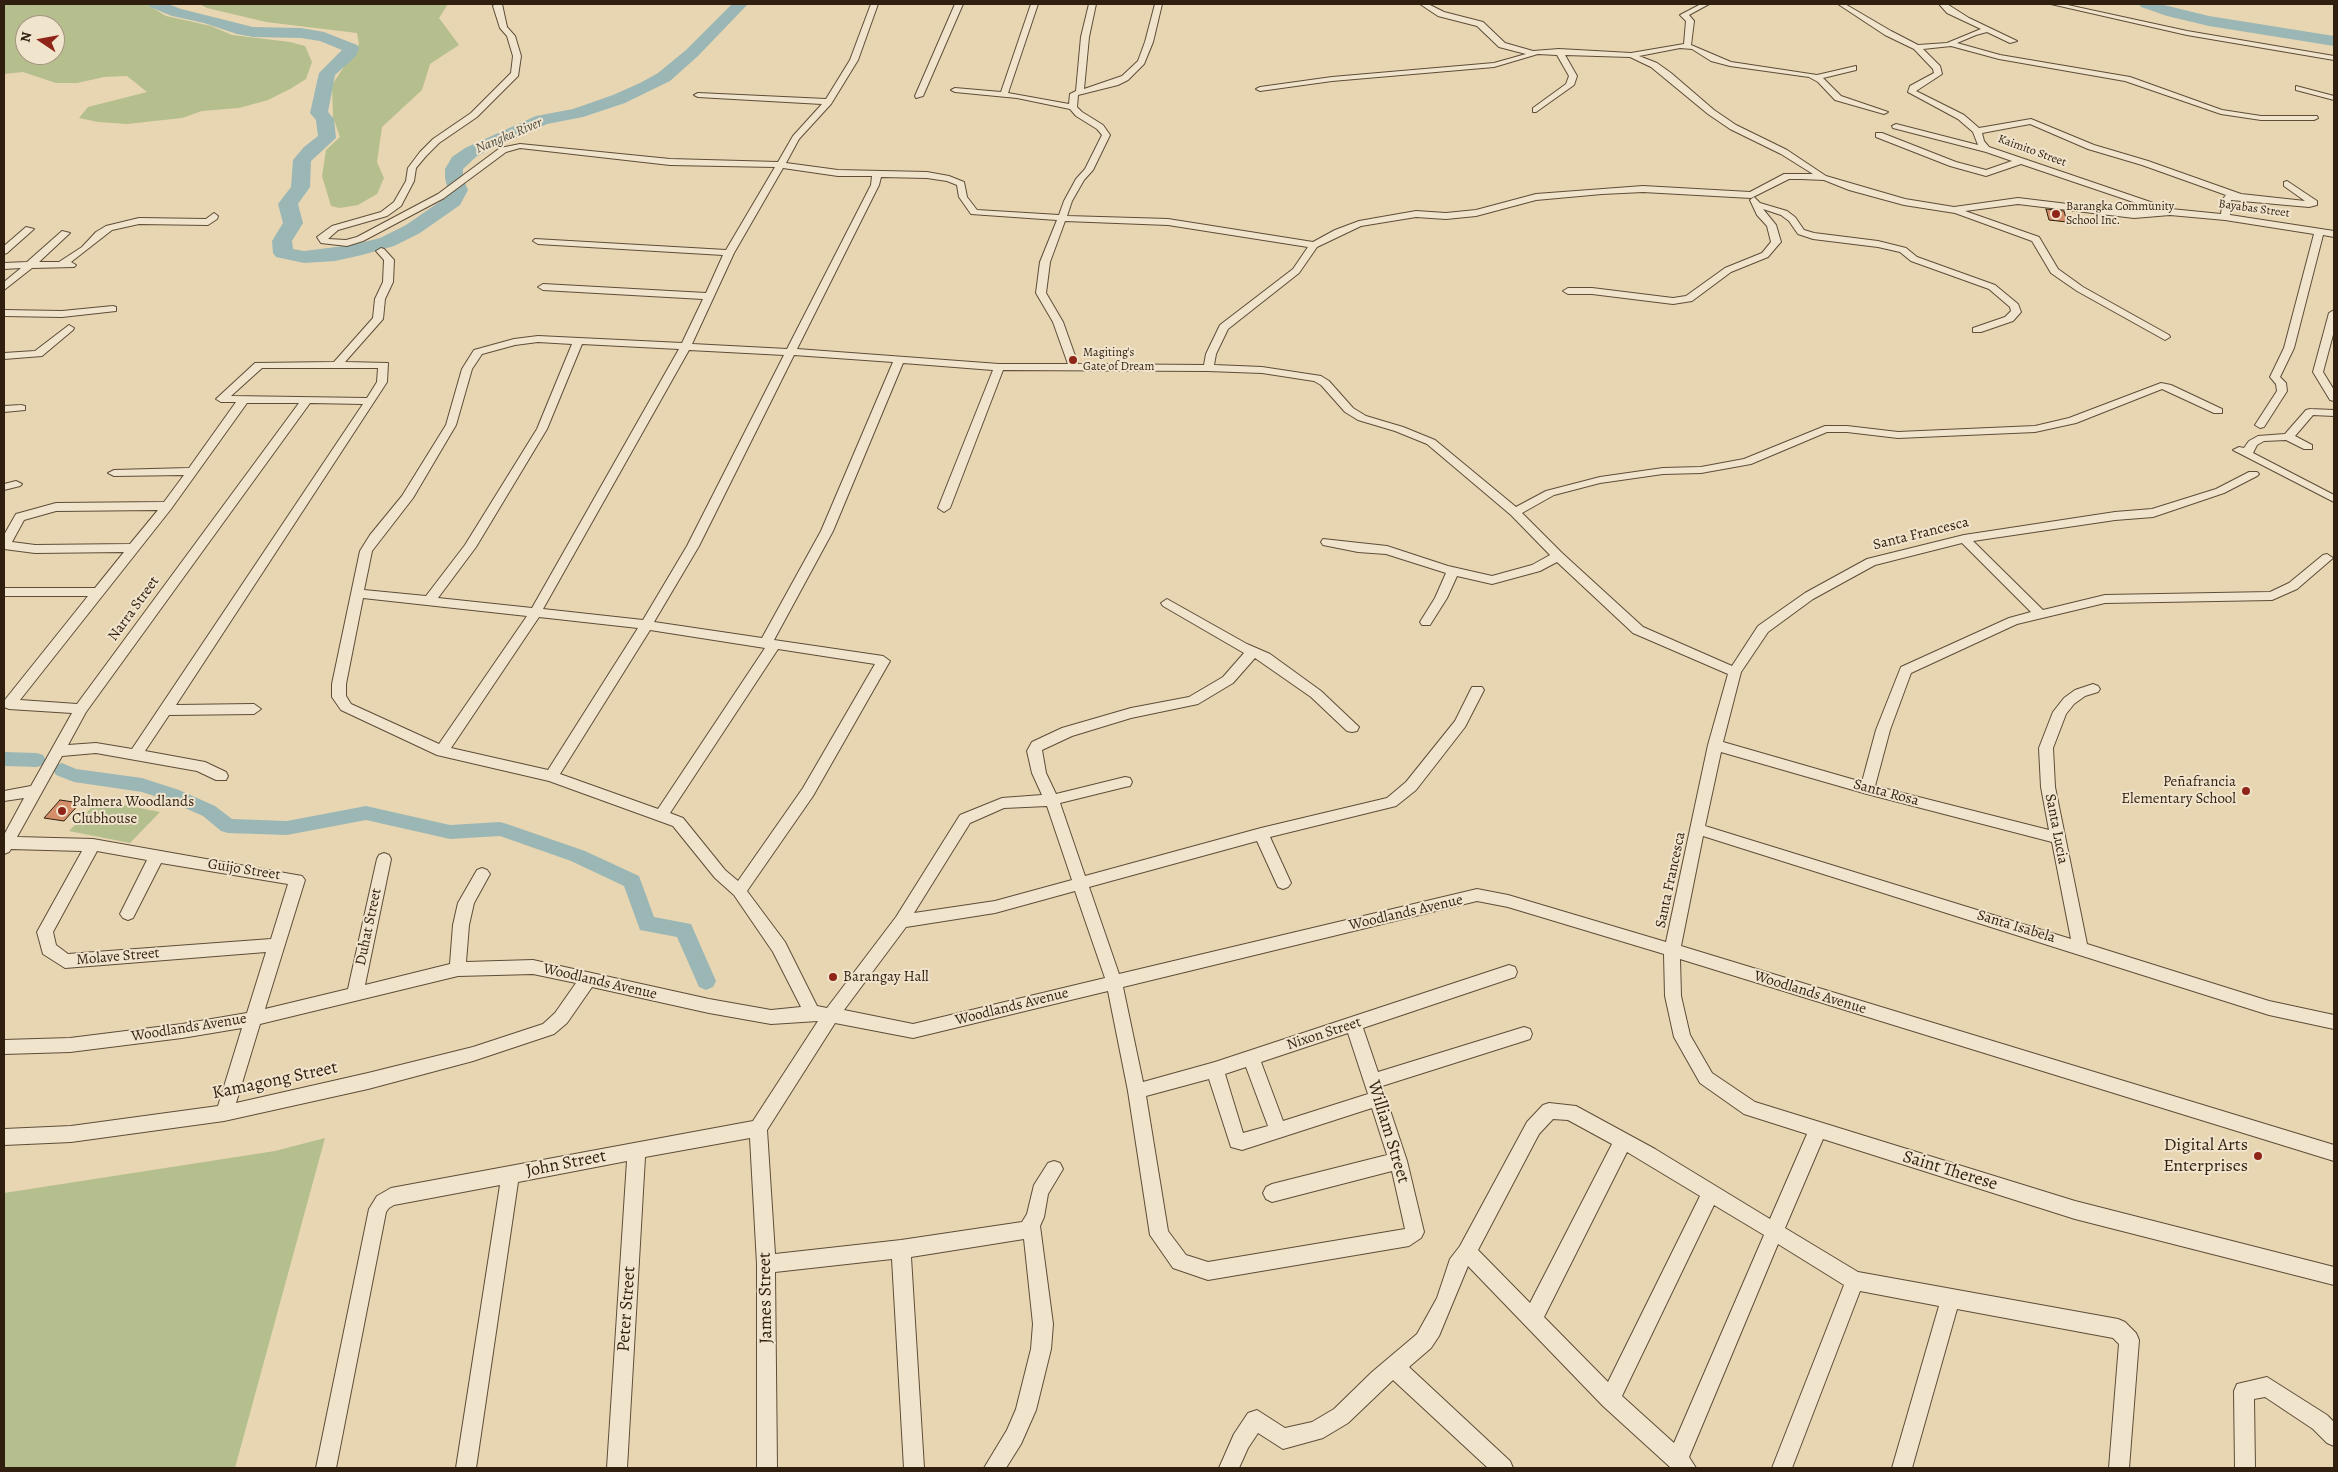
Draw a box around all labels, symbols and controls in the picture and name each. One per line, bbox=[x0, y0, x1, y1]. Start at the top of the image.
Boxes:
north arrow bbox=[15, 15, 65, 65]
text: N bbox=[15, 30, 36, 44]
water label: Nangka River bbox=[473, 114, 545, 158]
street label: Kaimito Street bbox=[1996, 132, 2068, 170]
street label: Bayabas Street bbox=[2218, 197, 2290, 221]
place label: Barangka Community School Inc. bbox=[2066, 200, 2174, 228]
marker: Barangka Community School Inc. bbox=[2050, 208, 2062, 220]
place label: Magiting's Gate of Dream bbox=[1083, 346, 1154, 374]
marker: Magiting's Gate of Dream bbox=[1067, 354, 1079, 366]
street label: Santa Francesca bbox=[1871, 513, 1971, 555]
street label: Narra Street bbox=[104, 573, 164, 645]
place label: Peñafrancia Elementary School bbox=[2121, 773, 2236, 808]
street label: Santa Rosa bbox=[1851, 776, 1921, 810]
marker: Peñafrancia Elementary School bbox=[2240, 785, 2252, 797]
street label: Santa Lucia bbox=[2040, 792, 2072, 866]
place label: Palmera Woodlands Clubhouse bbox=[72, 793, 194, 828]
marker: Palmera Woodlands Clubhouse bbox=[56, 805, 68, 817]
street label: Santa Francesca bbox=[1652, 830, 1690, 930]
street label: Guijo Street bbox=[206, 855, 282, 885]
street label: Duhat Street bbox=[352, 887, 386, 967]
street label: Woodlands Avenue bbox=[1347, 891, 1465, 935]
street label: Santa Isabela bbox=[1975, 907, 2057, 947]
street label: Molave Street bbox=[76, 944, 160, 970]
street label: Woodlands Avenue bbox=[541, 960, 659, 1004]
street label: Woodlands Avenue bbox=[1752, 967, 1868, 1019]
place label: Barangay Hall bbox=[843, 968, 929, 986]
marker: Barangay Hall bbox=[827, 971, 839, 983]
street label: Woodlands Avenue bbox=[953, 984, 1071, 1030]
street label: Woodlands Avenue bbox=[130, 1010, 248, 1046]
street label: Nixon Street bbox=[1284, 1014, 1364, 1054]
street label: Kamagong Street bbox=[210, 1057, 340, 1105]
street label: William Street bbox=[1362, 1078, 1414, 1186]
place label: Digital Arts Enterprises bbox=[2163, 1135, 2248, 1178]
street label: John Street bbox=[524, 1146, 608, 1182]
street label: Saint Therese bbox=[1900, 1146, 2000, 1196]
marker: Digital Arts Enterprises bbox=[2252, 1150, 2264, 1162]
street label: James Street bbox=[754, 1252, 778, 1344]
street label: Peter Street bbox=[613, 1265, 641, 1353]

